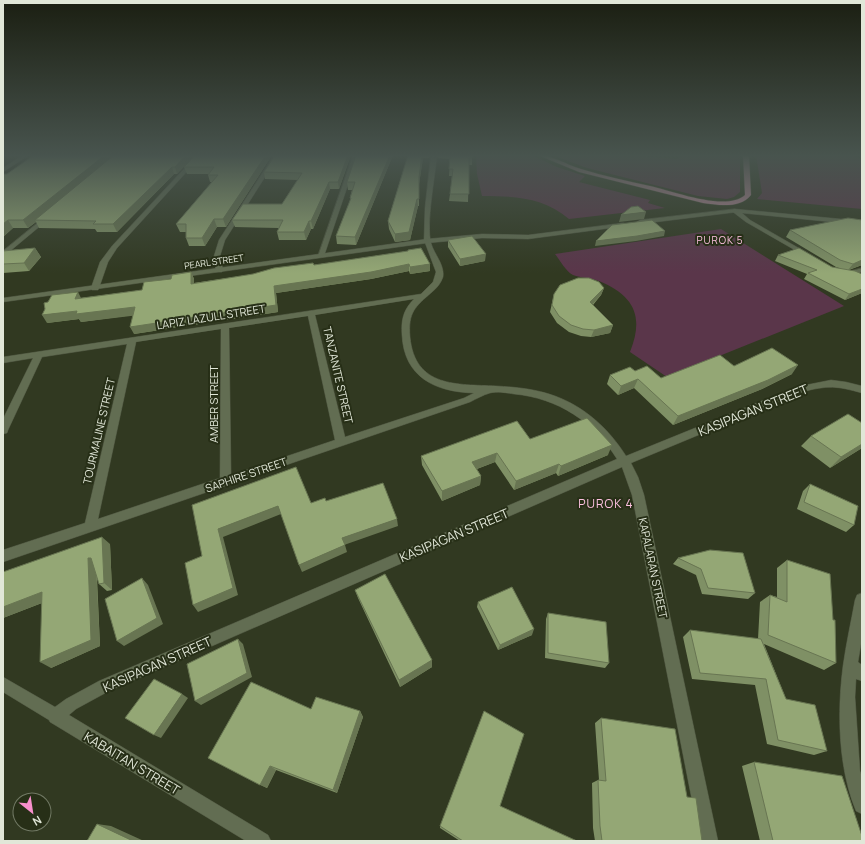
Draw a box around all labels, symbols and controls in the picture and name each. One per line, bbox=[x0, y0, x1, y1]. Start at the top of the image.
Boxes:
district label: PUROK 5 bbox=[696, 233, 744, 247]
street label: PEARL STREET bbox=[183, 251, 245, 272]
street label: LAPIZ LAZULL STREET bbox=[155, 300, 267, 333]
street label: TANZANITE STREET bbox=[320, 325, 357, 425]
street label: AMBER STREET bbox=[206, 365, 221, 443]
street label: TOURMALINE STREET bbox=[79, 376, 118, 486]
street label: KASIPAGAN STREET bbox=[695, 380, 811, 440]
street label: SAPHIRE STREET bbox=[203, 453, 289, 496]
district label: PUROK 4 bbox=[578, 495, 634, 512]
street label: KASIPAGAN STREET bbox=[397, 504, 512, 566]
street label: KAPALARAN STREET bbox=[636, 516, 672, 620]
street label: KASIPAGAN STREET bbox=[100, 632, 214, 696]
street label: KABAITAN STREET bbox=[81, 727, 184, 799]
north arrow bbox=[12, 792, 52, 832]
text: N bbox=[30, 813, 44, 830]

